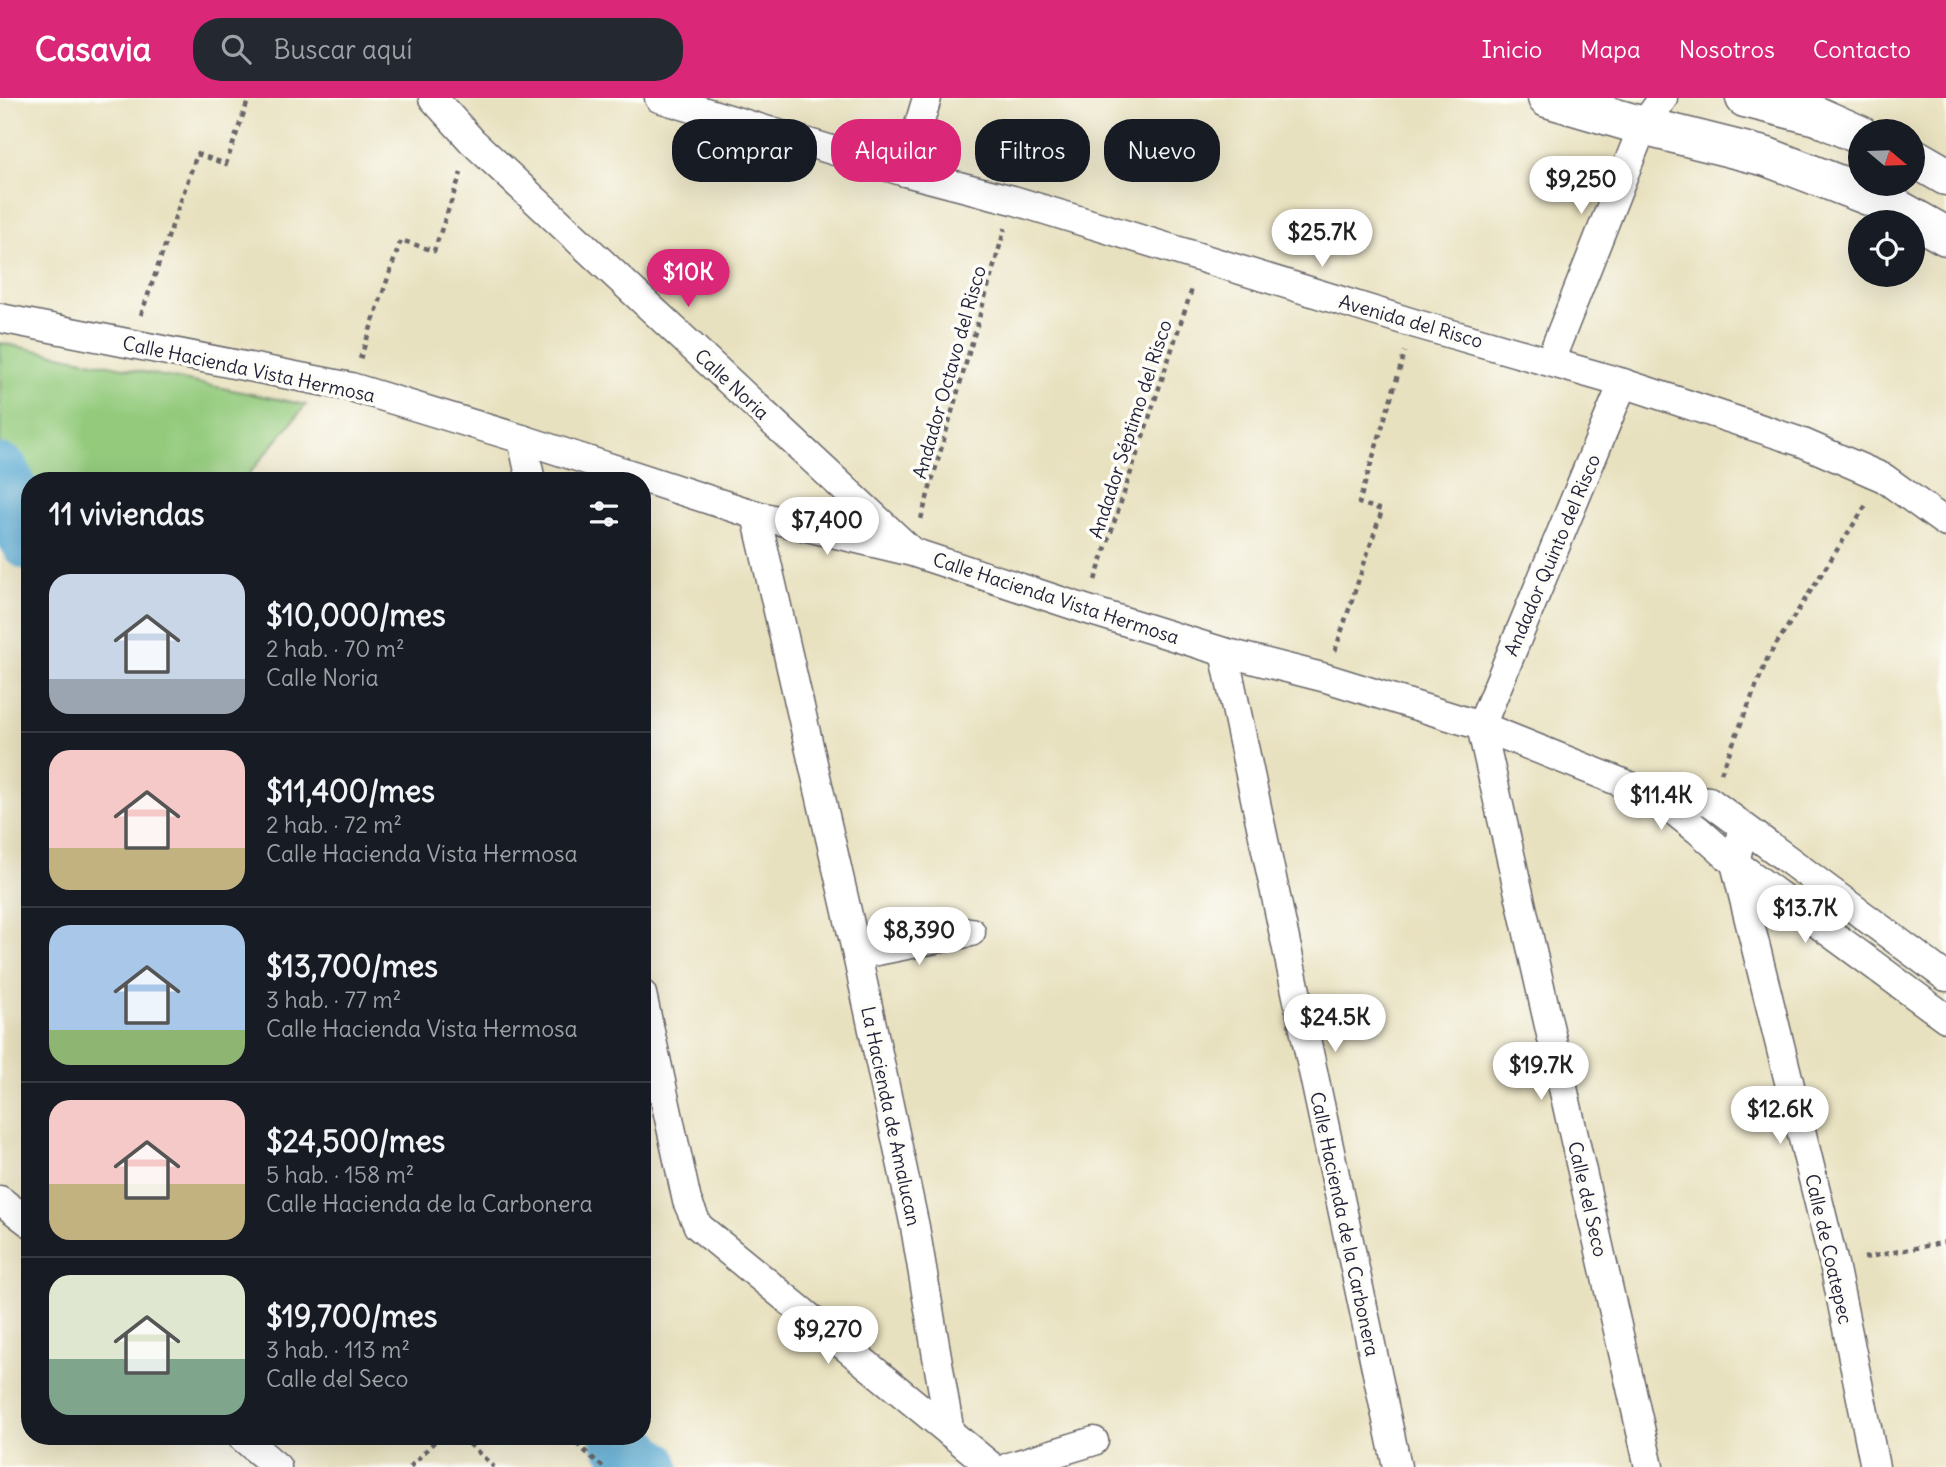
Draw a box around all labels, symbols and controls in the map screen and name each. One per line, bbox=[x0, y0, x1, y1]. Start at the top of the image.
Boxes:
search box bbox=[193, 18, 683, 81]
text: Casavia bbox=[35, 28, 151, 70]
icon: search bbox=[217, 30, 255, 68]
text: Buscar aquí bbox=[273, 33, 412, 66]
text: Inicio bbox=[1482, 34, 1542, 64]
text: Mapa bbox=[1580, 34, 1641, 64]
text: Nosotros bbox=[1679, 34, 1775, 64]
text: Contacto bbox=[1813, 34, 1911, 64]
chip: Comprar bbox=[672, 119, 817, 182]
chip: Alquilar bbox=[831, 119, 961, 182]
chip: Filtros bbox=[975, 119, 1090, 182]
chip: Nuevo bbox=[1104, 119, 1220, 182]
north arrow bbox=[1848, 119, 1925, 196]
map controls bbox=[1848, 119, 1925, 287]
pin: $9,250 bbox=[1524, 156, 1638, 216]
text: $9,250 bbox=[1545, 164, 1617, 193]
pin: $25.7K bbox=[1265, 209, 1379, 269]
button: locate bbox=[1848, 210, 1925, 287]
text: $25.7K bbox=[1288, 217, 1356, 246]
pin: $10K bbox=[647, 250, 729, 309]
text: $10K bbox=[663, 257, 713, 286]
street label: Andador Octavo del Risco bbox=[907, 263, 991, 481]
street label: Avenida del Risco bbox=[1336, 289, 1486, 353]
street label: Andador Séptimo del Risco bbox=[1083, 317, 1177, 541]
street label: Calle Hacienda Vista Hermosa bbox=[121, 330, 378, 408]
street label: Calle Noria bbox=[690, 344, 774, 425]
street label: Andador Quinto del Risco bbox=[1499, 451, 1605, 659]
text: 11 viviendas bbox=[49, 495, 204, 533]
icon: filters bbox=[585, 495, 623, 533]
pin: $7,400 bbox=[770, 498, 884, 557]
text: $7,400 bbox=[791, 505, 863, 534]
street label: Calle Hacienda Vista Hermosa bbox=[930, 547, 1182, 649]
text: $10,000/mes bbox=[266, 596, 446, 634]
icon: home bbox=[105, 602, 189, 686]
text: 2 hab. · 70 m² bbox=[266, 634, 405, 663]
text: Calle Noria bbox=[266, 663, 379, 692]
text: $11,400/mes bbox=[266, 772, 435, 810]
pin: $11.4K bbox=[1604, 772, 1718, 832]
icon: home bbox=[105, 778, 189, 862]
text: $11.4K bbox=[1630, 780, 1692, 809]
text: 2 hab. · 72 m² bbox=[266, 810, 402, 839]
text: Calle Hacienda Vista Hermosa bbox=[266, 839, 578, 868]
pin: $13.7K bbox=[1748, 886, 1862, 945]
text: $13.7K bbox=[1773, 893, 1837, 922]
pin: $8,390 bbox=[862, 908, 976, 967]
text: $8,390 bbox=[883, 915, 955, 944]
text: $13,700/mes bbox=[266, 947, 438, 985]
icon: home bbox=[105, 953, 189, 1037]
text: 3 hab. · 77 m² bbox=[266, 985, 401, 1014]
pin: $24.5K bbox=[1278, 995, 1392, 1054]
text: $24.5K bbox=[1300, 1002, 1370, 1031]
street label: La Hacienda de Amalucan bbox=[856, 1004, 926, 1228]
text: Calle Hacienda Vista Hermosa bbox=[266, 1014, 578, 1043]
pin: $19.7K bbox=[1484, 1042, 1598, 1102]
text: $19.7K bbox=[1509, 1050, 1573, 1079]
pin: $12.6K bbox=[1723, 1086, 1837, 1146]
street label: Calle Hacienda de la Carbonera bbox=[1305, 1090, 1385, 1359]
text: $12.6K bbox=[1747, 1094, 1813, 1123]
text: $24,500/mes bbox=[266, 1122, 445, 1160]
icon: home bbox=[105, 1128, 189, 1212]
street label: Calle del Seco bbox=[1563, 1139, 1613, 1259]
text: 5 hab. · 158 m² bbox=[266, 1160, 414, 1189]
street label: Calle de Coatepec bbox=[1800, 1172, 1858, 1326]
text: Calle Hacienda de la Carbonera bbox=[266, 1189, 593, 1218]
text: $19,700/mes bbox=[266, 1297, 437, 1335]
icon: home bbox=[105, 1303, 189, 1387]
pin: $9,270 bbox=[771, 1306, 885, 1366]
text: $9,270 bbox=[793, 1314, 863, 1343]
text: 3 hab. · 113 m² bbox=[266, 1335, 410, 1364]
text: Calle del Seco bbox=[266, 1364, 408, 1393]

